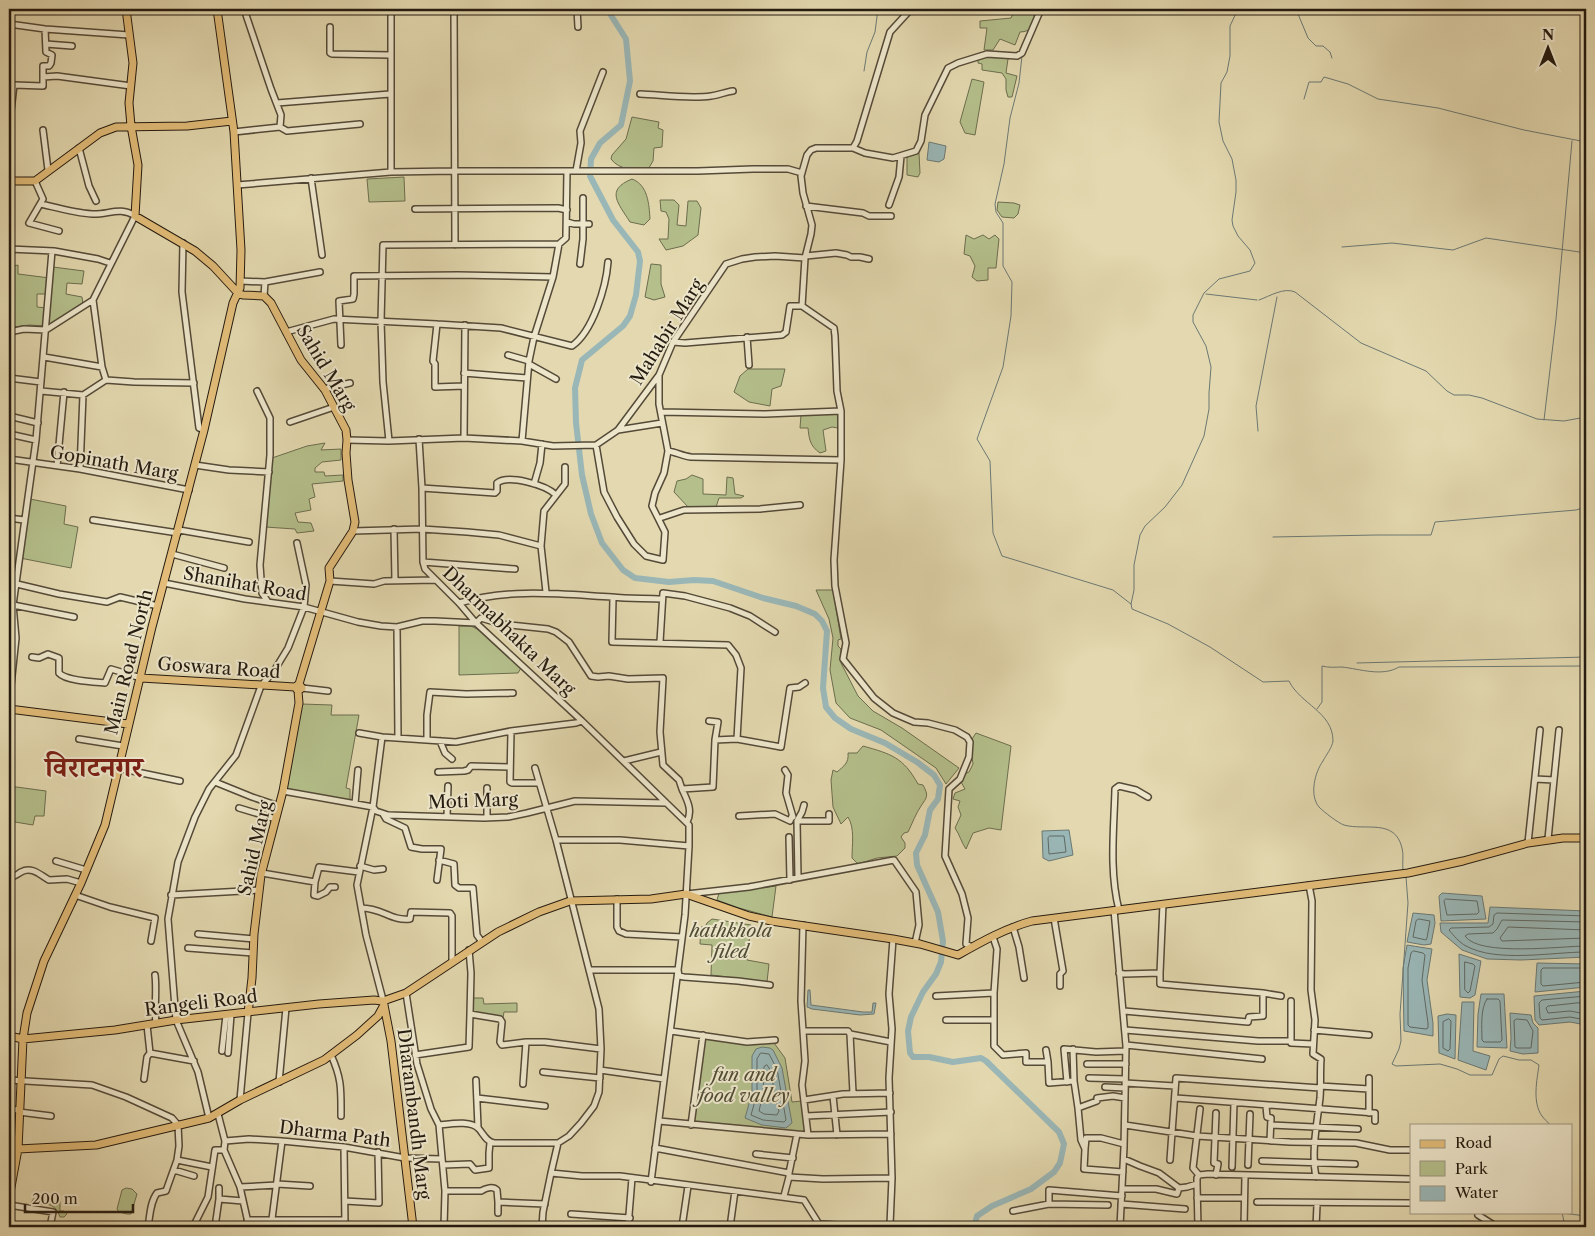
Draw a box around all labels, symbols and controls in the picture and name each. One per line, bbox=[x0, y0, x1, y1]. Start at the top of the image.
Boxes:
north arrow bbox=[1522, 22, 1572, 72]
text: N bbox=[1542, 26, 1554, 44]
street label: Mahabir Marg bbox=[626, 274, 709, 389]
street label: Sahid Marg bbox=[292, 321, 361, 416]
street label: Gopinath Marg bbox=[48, 441, 180, 485]
street label: Shanihat Road bbox=[182, 562, 308, 606]
street label: Dharmabhakta Marg bbox=[438, 562, 580, 700]
street label: Main Road North bbox=[100, 587, 158, 737]
street label: Goswara Road bbox=[157, 653, 281, 683]
district label: विराटनगर bbox=[43, 750, 145, 784]
street label: Moti Marg bbox=[428, 788, 519, 814]
street label: Sahid Marg bbox=[233, 798, 277, 898]
park label: hathkhola filed bbox=[689, 920, 773, 963]
street label: Rangeli Road bbox=[143, 985, 259, 1021]
street label: Dharambandh Marg bbox=[393, 1027, 435, 1201]
park label: fun and food valley bbox=[693, 1064, 789, 1107]
street label: Dharma Path bbox=[278, 1116, 392, 1152]
legend bbox=[1410, 1124, 1572, 1214]
text: Road bbox=[1455, 1133, 1492, 1152]
text: Park bbox=[1455, 1159, 1489, 1178]
scale bar bbox=[25, 1181, 132, 1213]
text: Water bbox=[1454, 1183, 1499, 1202]
text: 200 m bbox=[32, 1189, 78, 1208]

